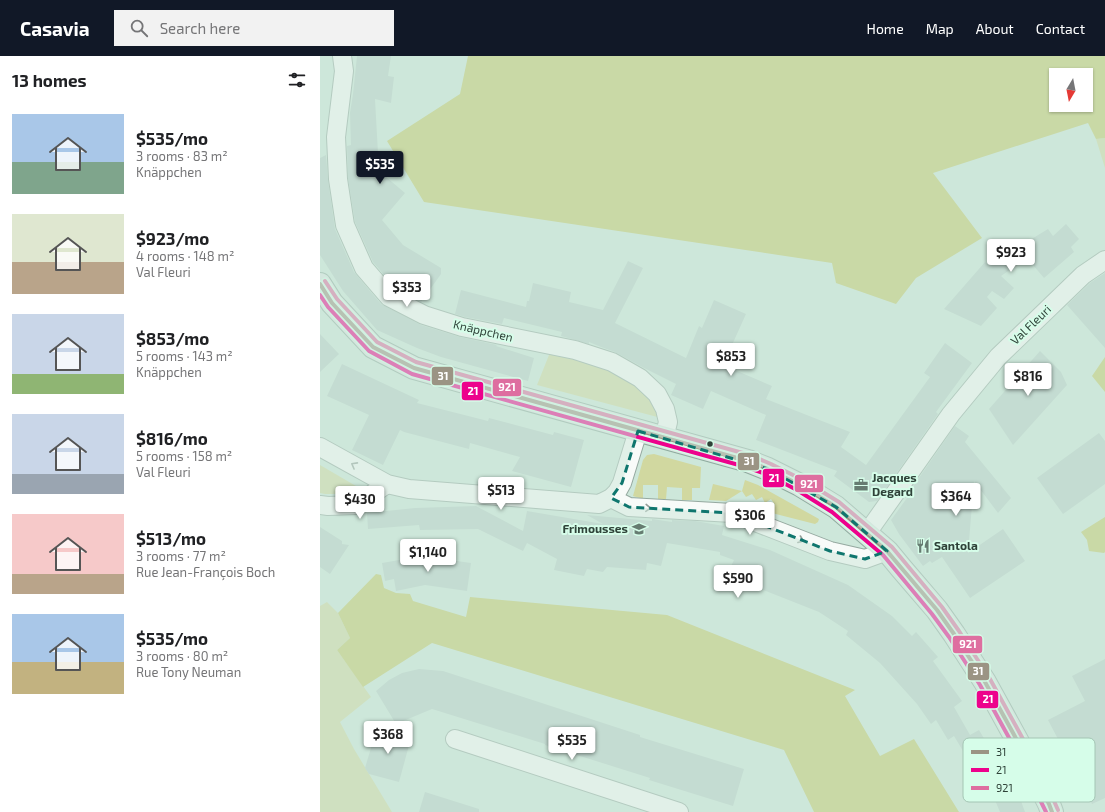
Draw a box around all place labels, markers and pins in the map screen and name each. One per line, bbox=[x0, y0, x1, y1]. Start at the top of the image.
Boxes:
pin: $535 bbox=[356, 151, 404, 185]
pin: $923 bbox=[987, 239, 1035, 273]
pin: $353 bbox=[383, 274, 431, 308]
pin: $853 bbox=[707, 343, 755, 377]
pin: $816 bbox=[1004, 363, 1052, 397]
unlabelled marker bbox=[705, 439, 715, 449]
place label: Jacques Degard bbox=[872, 470, 917, 498]
pin: $513 bbox=[477, 477, 525, 511]
office icon: Jacques Degard bbox=[853, 477, 869, 493]
pin: $364 bbox=[932, 483, 980, 517]
pin: $430 bbox=[336, 486, 384, 520]
pin: $306 bbox=[726, 502, 774, 536]
place label: Frimousses bbox=[562, 521, 628, 535]
school or university icon: Frimousses bbox=[631, 521, 647, 537]
restaurant icon: Santola bbox=[915, 538, 931, 554]
place label: Santola bbox=[934, 538, 978, 552]
pin: $1,140 bbox=[395, 539, 461, 573]
pin: $590 bbox=[714, 565, 762, 599]
pin: $368 bbox=[364, 721, 412, 755]
pin: $535 bbox=[548, 727, 596, 761]

